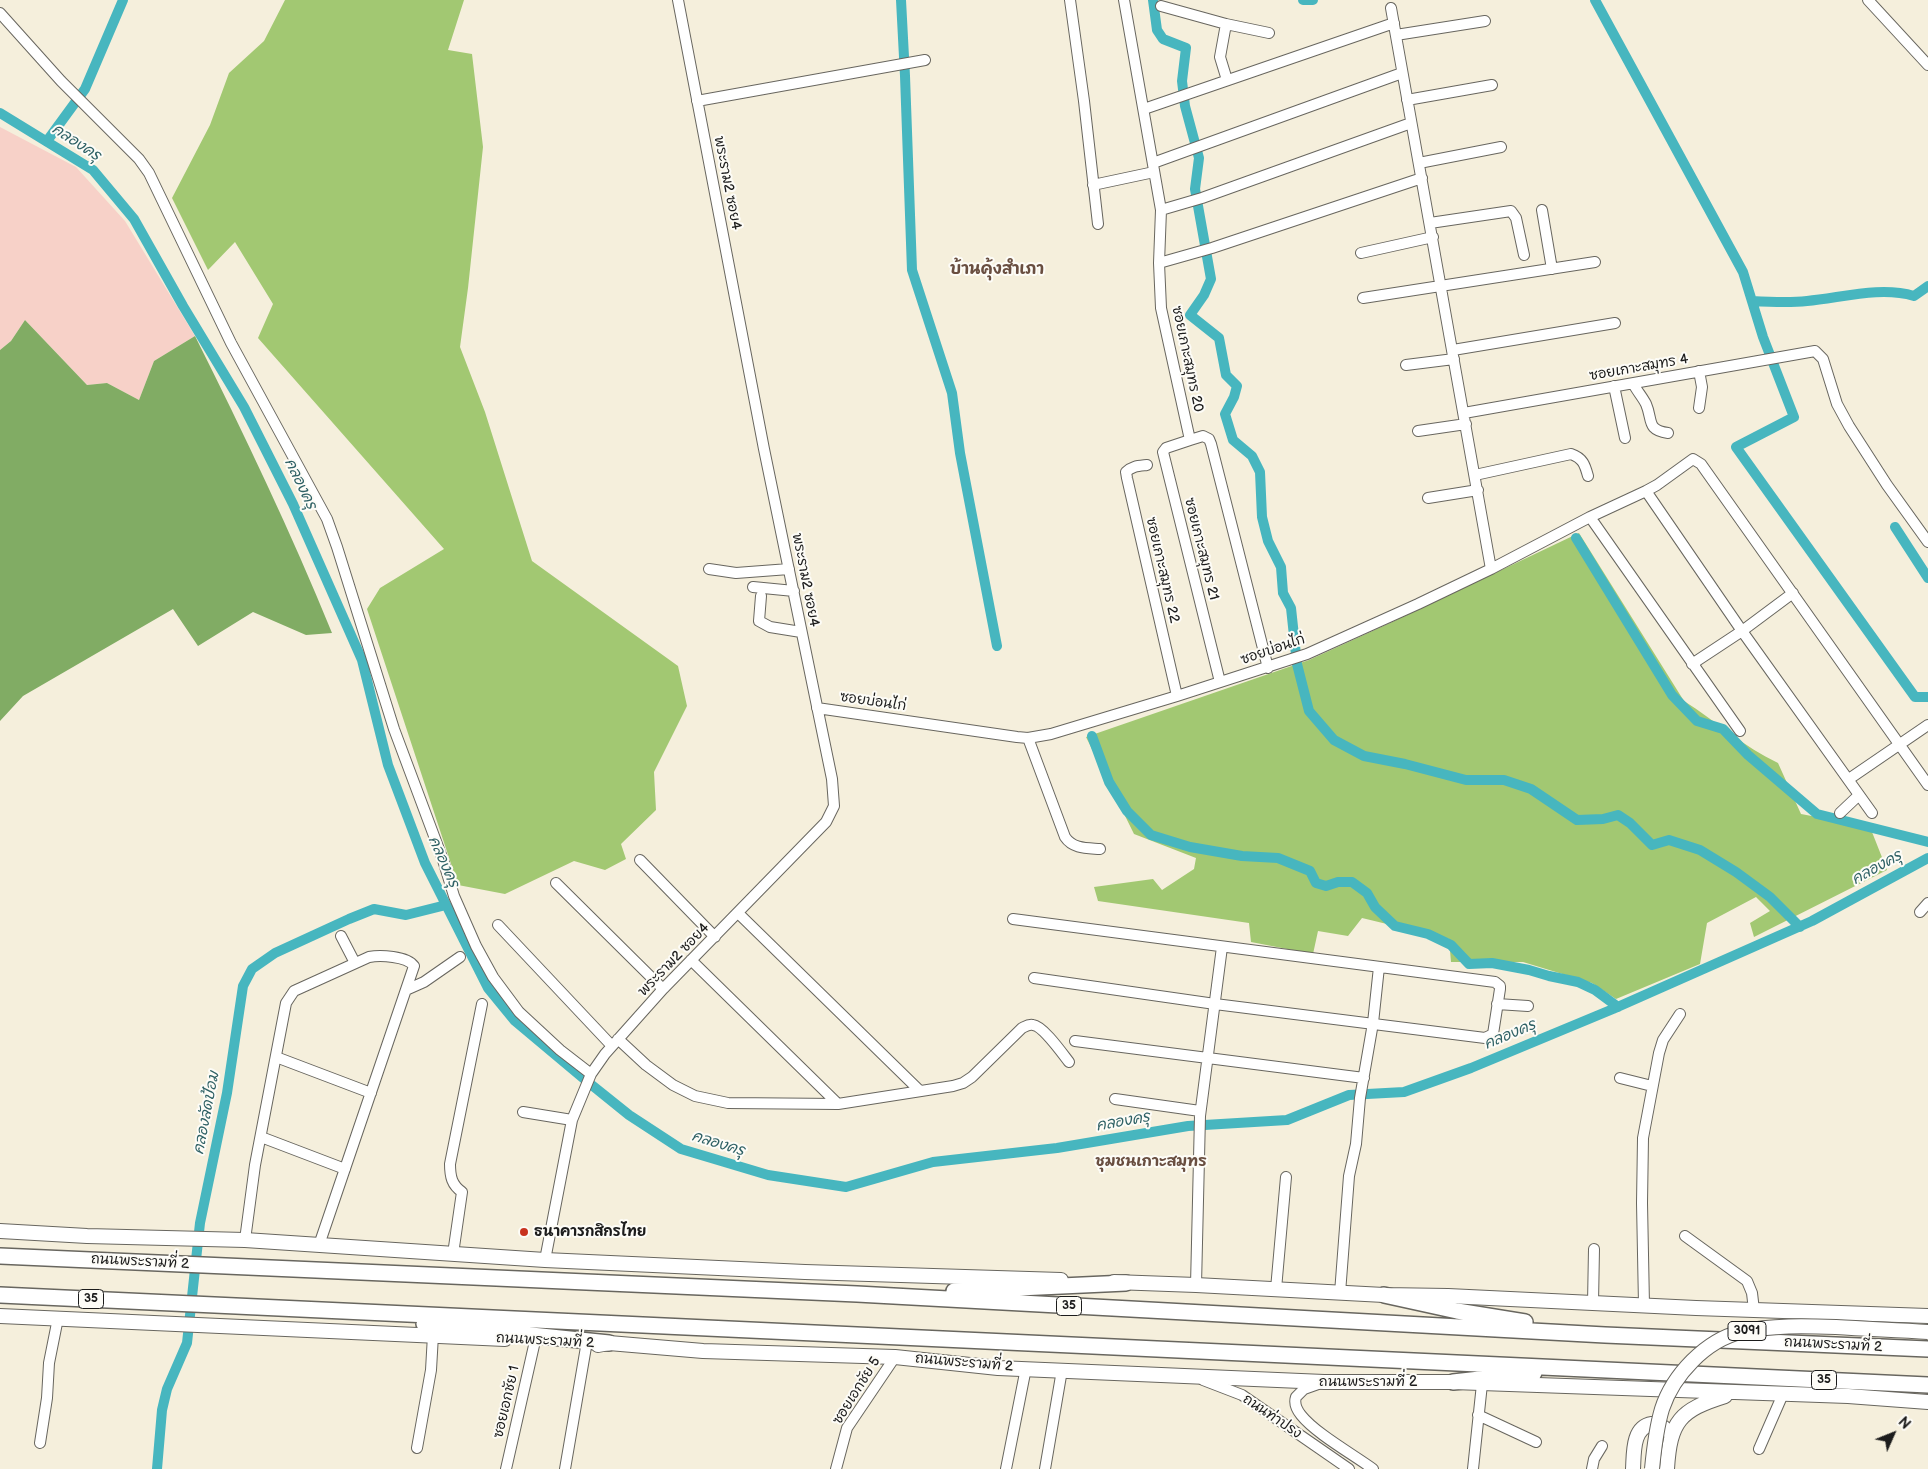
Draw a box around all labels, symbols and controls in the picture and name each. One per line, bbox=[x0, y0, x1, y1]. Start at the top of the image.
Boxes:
water label: คลองครุ bbox=[48, 121, 104, 165]
street label: พระราม2 ซอย4 bbox=[710, 135, 744, 231]
district label: บ้านคุ้งสำเภา bbox=[950, 260, 1044, 280]
street label: ซอยเกาะสมุทร 20 bbox=[1168, 304, 1206, 414]
street label: ซอยเกาะสมุทร 4 bbox=[1588, 351, 1690, 385]
water label: คลองครุ bbox=[280, 456, 320, 512]
street label: ซอยเกาะสมุทร 21 bbox=[1180, 496, 1222, 602]
street label: ซอยเกาะสมุทร 22 bbox=[1142, 515, 1182, 625]
street label: พระราม2 ซอย4 bbox=[788, 532, 822, 628]
street label: ซอยบ่อนไก่ bbox=[1239, 631, 1307, 669]
street label: ซอยบ่อนไก่ bbox=[839, 689, 907, 715]
water label: คลองครุ bbox=[424, 834, 462, 890]
water label: คลองครุ bbox=[1849, 847, 1905, 889]
street label: พระราม2 ซอย4 bbox=[635, 920, 713, 1000]
water label: คลองครุ bbox=[1482, 1016, 1538, 1054]
water label: คลองลัดป้อม bbox=[190, 1070, 224, 1156]
water label: คลองครุ bbox=[1095, 1108, 1151, 1136]
water label: คลองครุ bbox=[689, 1127, 747, 1161]
district label: ชุมชนเกาะสมุทร bbox=[1095, 1153, 1207, 1171]
place label: ธนาคารกสิกรไทย bbox=[534, 1224, 646, 1240]
marker: ธนาคารกสิกรไทย bbox=[518, 1226, 530, 1238]
street label: ถนนพระรามที่ 2 bbox=[90, 1251, 190, 1273]
road number: 35 bbox=[78, 1290, 104, 1308]
road number: 35 bbox=[1056, 1296, 1082, 1315]
road number: 3091 bbox=[1728, 1322, 1766, 1340]
street label: ถนนพระรามที่ 2 bbox=[495, 1330, 595, 1352]
street label: ถนนพระรามที่ 2 bbox=[1783, 1334, 1883, 1356]
street label: ถนนพระรามที่ 2 bbox=[914, 1350, 1014, 1376]
street label: ซอยเอกชัย 5 bbox=[830, 1354, 884, 1428]
street label: ซอยเอกชัย 1 bbox=[490, 1364, 524, 1440]
road number: 35 bbox=[1812, 1370, 1836, 1390]
street label: ถนนพระรามที่ 2 bbox=[1319, 1374, 1417, 1390]
street label: ถนนท่าปรง bbox=[1239, 1391, 1305, 1443]
north arrow bbox=[1868, 1409, 1918, 1459]
text: N bbox=[1894, 1414, 1914, 1433]

